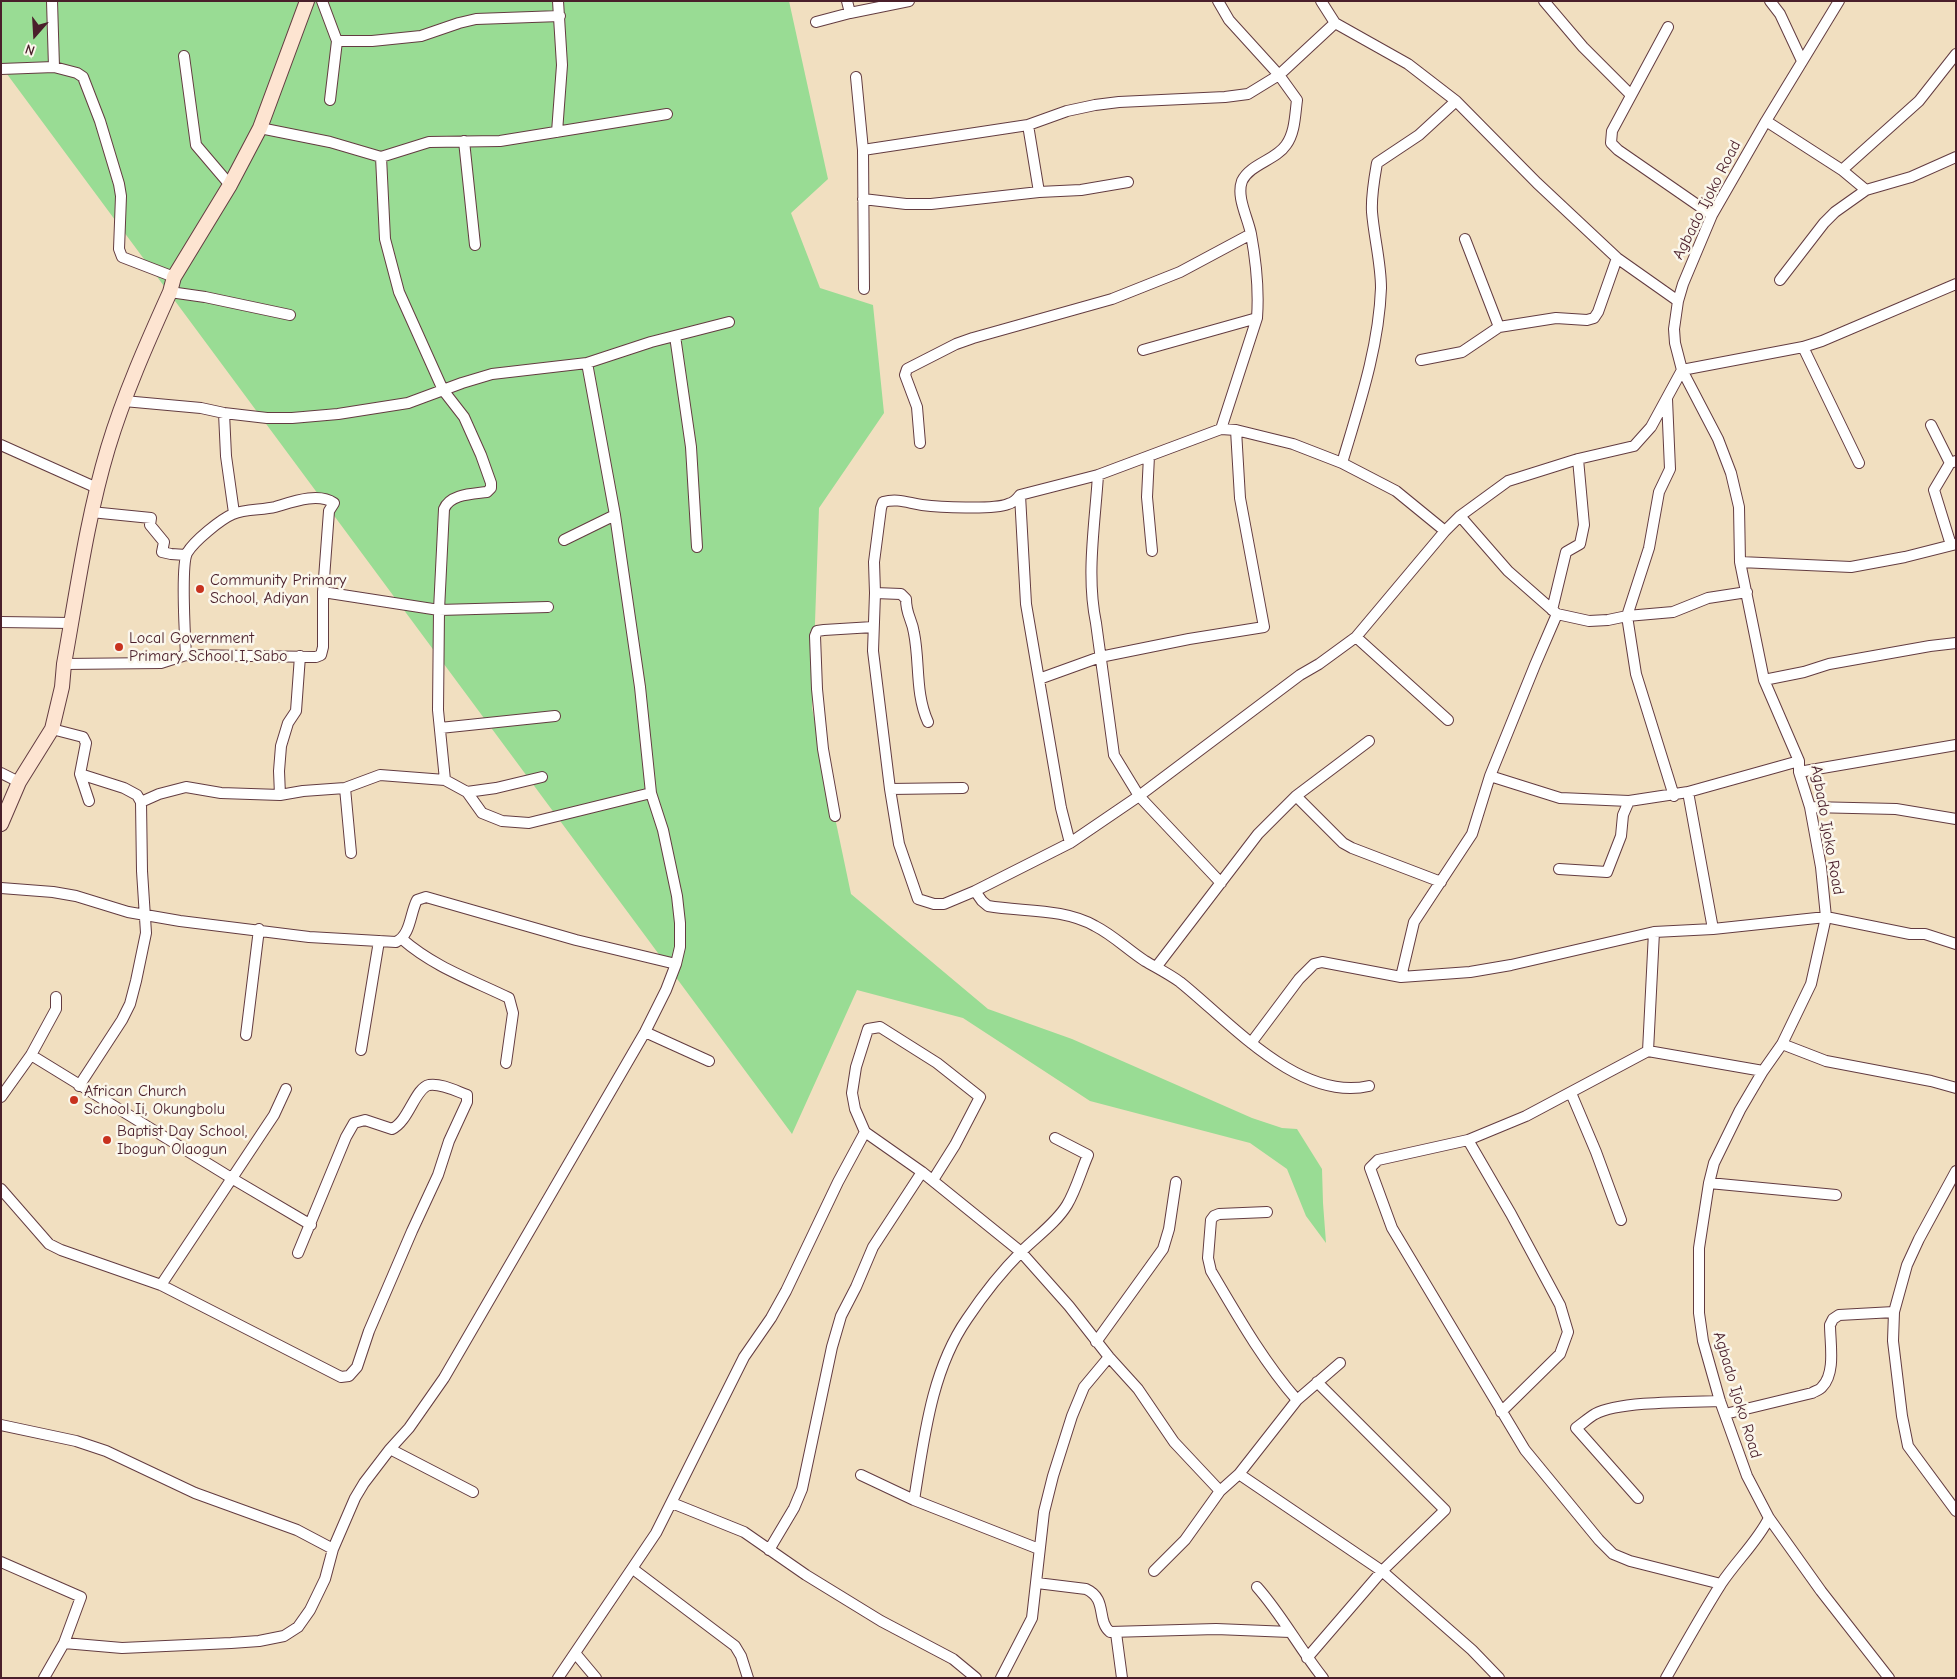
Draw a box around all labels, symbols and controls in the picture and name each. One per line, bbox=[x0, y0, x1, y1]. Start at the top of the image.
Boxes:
north arrow bbox=[10, 10, 60, 60]
text: N bbox=[23, 40, 37, 59]
street label: Agbado Ijoko Road bbox=[1669, 137, 1745, 263]
place label: Community Primary School, Adiyan bbox=[210, 570, 346, 608]
marker: Community Primary School, Adiyan bbox=[194, 583, 206, 595]
place label: Local Government Primary School I, Sabo bbox=[129, 628, 288, 666]
marker: Local Government Primary School I, Sabo bbox=[113, 641, 125, 653]
street label: Agbado Ijoko Road bbox=[1806, 764, 1848, 896]
place label: African Church School Ii, Okungbolu bbox=[84, 1081, 225, 1119]
marker: African Church School Ii, Okungbolu bbox=[68, 1094, 80, 1106]
place label: Baptist Day School, Ibogun Olaogun bbox=[117, 1121, 247, 1159]
marker: Baptist Day School, Ibogun Olaogun bbox=[101, 1134, 113, 1146]
street label: Agbado Ijoko Road bbox=[1709, 1329, 1765, 1461]

